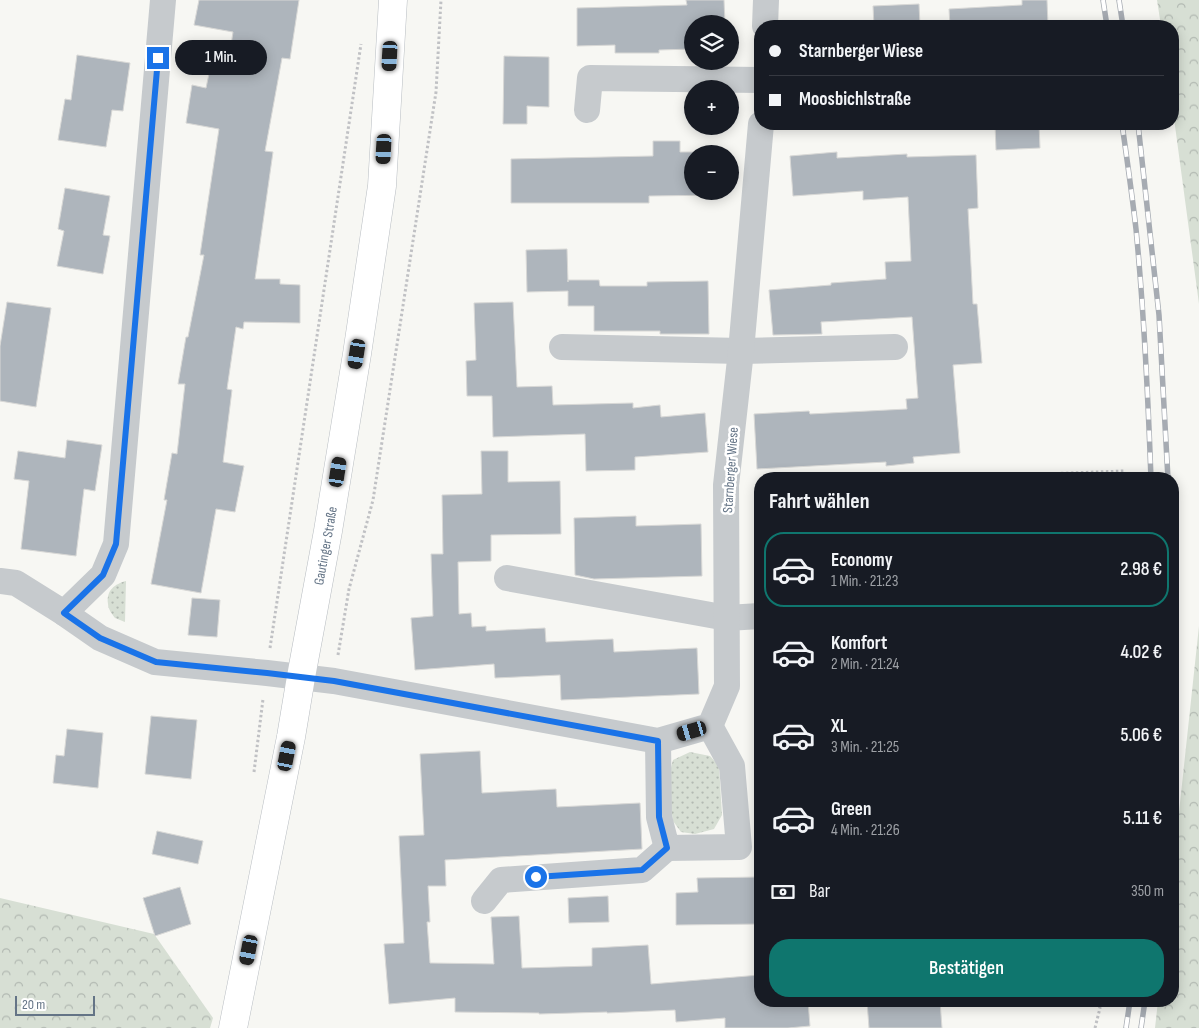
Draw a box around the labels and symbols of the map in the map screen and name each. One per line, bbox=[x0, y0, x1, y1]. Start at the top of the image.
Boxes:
callout: 1 Min. bbox=[176, 40, 268, 76]
car bbox=[381, 41, 398, 71]
route end bbox=[147, 47, 169, 69]
car bbox=[375, 134, 392, 164]
car bbox=[347, 338, 366, 370]
street label: Starnberger Wiese bbox=[719, 427, 742, 514]
car bbox=[328, 456, 347, 488]
street label: Gautinger Straße bbox=[310, 505, 341, 587]
car bbox=[675, 720, 708, 742]
car bbox=[276, 740, 297, 772]
route start bbox=[525, 866, 547, 888]
car bbox=[238, 934, 259, 966]
scale bar bbox=[15, 993, 95, 1016]

